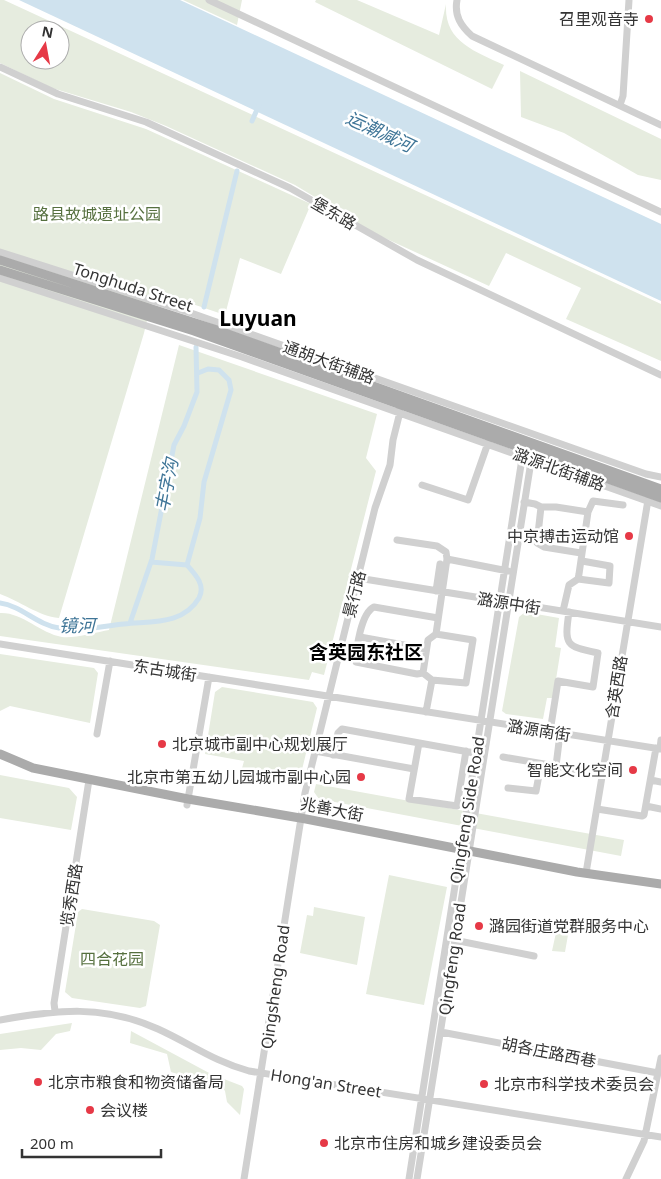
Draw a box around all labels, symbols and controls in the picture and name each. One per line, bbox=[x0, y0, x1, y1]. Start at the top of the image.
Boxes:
place label: 召里观音寺 bbox=[559, 8, 639, 30]
marker: 召里观音寺 bbox=[643, 13, 655, 25]
north arrow bbox=[20, 20, 70, 70]
text: N bbox=[40, 21, 55, 42]
water label: 运潮减河 bbox=[342, 105, 420, 158]
street label: 堡东路 bbox=[308, 191, 360, 235]
park label: 路县故城遗址公园 bbox=[33, 203, 161, 225]
street label: Tonghuda Street bbox=[70, 257, 196, 317]
district label: Luyuan bbox=[219, 304, 297, 332]
street label: 通胡大街辅路 bbox=[280, 335, 378, 389]
street label: 潞源北街辅路 bbox=[510, 442, 608, 496]
water label: 丰字沟 bbox=[149, 454, 183, 514]
place label: 中京搏击运动馆 bbox=[507, 525, 619, 547]
marker: 中京搏击运动馆 bbox=[623, 530, 635, 542]
street label: 景行路 bbox=[338, 568, 370, 620]
street label: 潞源中街 bbox=[476, 587, 542, 619]
water label: 镜河 bbox=[59, 613, 98, 637]
district label: 含英园东社区 bbox=[309, 639, 423, 665]
street label: 东古城街 bbox=[132, 654, 198, 686]
street label: 含英西路 bbox=[600, 654, 632, 720]
street label: 潞源南街 bbox=[506, 714, 572, 746]
place label: 北京城市副中心规划展厅 bbox=[172, 733, 348, 755]
street label: Qingfeng Side Road bbox=[444, 735, 490, 885]
marker: 北京城市副中心规划展厅 bbox=[156, 738, 168, 750]
place label: 智能文化空间 bbox=[527, 759, 623, 781]
marker: 智能文化空间 bbox=[627, 764, 639, 776]
place label: 北京市第五幼儿园城市副中心园 bbox=[127, 766, 351, 788]
marker: 北京市第五幼儿园城市副中心园 bbox=[355, 771, 367, 783]
street label: 兆善大街 bbox=[298, 792, 366, 826]
street label: 览秀西路 bbox=[55, 862, 87, 928]
street label: Qingfeng Road bbox=[433, 901, 471, 1017]
place label: 潞园街道党群服务中心 bbox=[489, 915, 649, 937]
marker: 潞园街道党群服务中心 bbox=[473, 920, 485, 932]
street label: Qingsheng Road bbox=[255, 923, 295, 1051]
park label: 四合花园 bbox=[80, 948, 144, 970]
street label: 胡各庄路西巷 bbox=[500, 1032, 598, 1072]
street label: Hong'an Street bbox=[269, 1063, 383, 1103]
place label: 北京市粮食和物资储备局 bbox=[48, 1071, 224, 1093]
place label: 北京市科学技术委员会 bbox=[494, 1073, 654, 1095]
marker: 北京市粮食和物资储备局 bbox=[32, 1076, 44, 1088]
marker: 北京市科学技术委员会 bbox=[478, 1078, 490, 1090]
place label: 会议楼 bbox=[100, 1099, 148, 1121]
marker: 会议楼 bbox=[84, 1104, 96, 1116]
scale bar bbox=[22, 1126, 161, 1158]
place label: 北京市住房和城乡建设委员会 bbox=[334, 1132, 542, 1154]
text: 200 m bbox=[30, 1133, 74, 1153]
marker: 北京市住房和城乡建设委员会 bbox=[318, 1137, 330, 1149]

